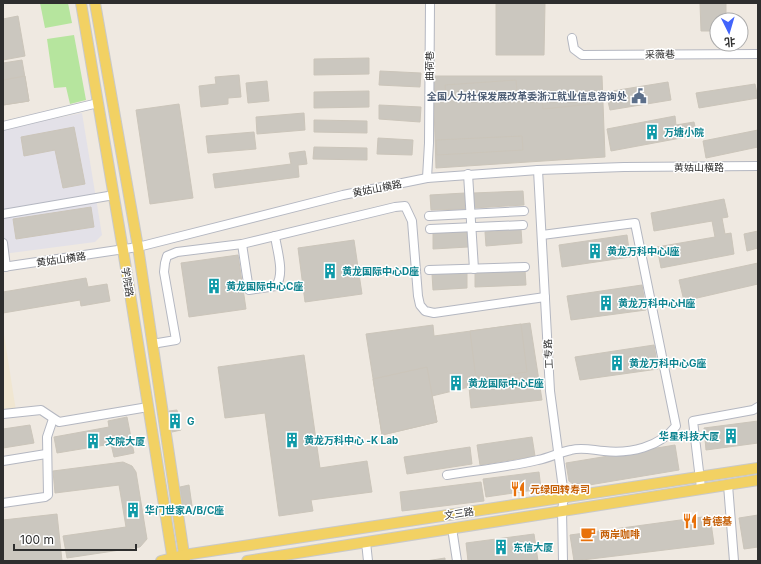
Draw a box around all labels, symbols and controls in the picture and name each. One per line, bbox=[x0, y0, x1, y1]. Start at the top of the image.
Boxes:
north arrow bbox=[709, 12, 749, 52]
text: 北 bbox=[724, 35, 736, 49]
street label: 采薇巷 bbox=[645, 48, 675, 60]
street label: 曲荷巷 bbox=[423, 51, 435, 81]
public building icon: 全国人力社保发展改革委浙江就业信息咨询处 bbox=[630, 87, 648, 105]
place label: 全国人力社保发展改革委浙江就业信息咨询处 bbox=[426, 90, 627, 102]
building icon: 万塘小院 bbox=[643, 123, 661, 141]
place label: 万塘小院 bbox=[664, 126, 704, 138]
street label: 黄姑山横路 bbox=[674, 161, 724, 173]
street label: 黄姑山横路 bbox=[351, 177, 403, 199]
building icon: 黄龙万科中心I座 bbox=[586, 242, 604, 260]
place label: 黄龙万科中心I座 bbox=[607, 245, 680, 257]
street label: 黄姑山横路 bbox=[35, 250, 87, 268]
building icon: 黄龙国际中心D座 bbox=[321, 262, 339, 280]
place label: 黄龙国际中心D座 bbox=[342, 265, 419, 277]
street label: 学院路 bbox=[120, 266, 136, 298]
building icon: 黄龙国际中心C座 bbox=[205, 277, 223, 295]
place label: 黄龙国际中心C座 bbox=[226, 280, 303, 292]
building icon: 黄龙万科中心H座 bbox=[597, 294, 615, 312]
place label: 黄龙万科中心H座 bbox=[618, 297, 695, 309]
street label: 工专路 bbox=[541, 339, 555, 369]
building icon: 黄龙万科中心G座 bbox=[608, 354, 626, 372]
place label: 黄龙万科中心G座 bbox=[629, 357, 707, 369]
building icon: 黄龙国际中心E座 bbox=[447, 374, 465, 392]
place label: 黄龙国际中心E座 bbox=[468, 377, 544, 389]
building icon: G bbox=[166, 412, 184, 430]
place label: G bbox=[187, 415, 195, 427]
building icon: 华星科技大厦 bbox=[722, 427, 740, 445]
place label: 华星科技大厦 bbox=[659, 430, 719, 442]
building icon: 黄龙万科中心 -K Lab bbox=[283, 431, 301, 449]
building icon: 文院大厦 bbox=[84, 432, 102, 450]
place label: 黄龙万科中心 -K Lab bbox=[304, 434, 398, 446]
place label: 文院大厦 bbox=[105, 435, 145, 447]
restaurant icon: 元绿回转寿司 bbox=[509, 480, 527, 498]
place label: 元绿回转寿司 bbox=[530, 483, 590, 495]
building icon: 华门世家A/B/C座 bbox=[124, 501, 142, 519]
place label: 华门世家A/B/C座 bbox=[145, 504, 224, 516]
street label: 文三路 bbox=[443, 505, 475, 521]
restaurant icon: 肯德基 bbox=[681, 512, 699, 530]
place label: 肯德基 bbox=[702, 515, 732, 527]
cafe icon: 两岸咖啡 bbox=[579, 525, 597, 543]
scale bar bbox=[14, 526, 136, 552]
place label: 两岸咖啡 bbox=[600, 528, 640, 540]
text: 100 m bbox=[20, 532, 54, 547]
building icon: 东信大厦 bbox=[492, 538, 510, 556]
place label: 东信大厦 bbox=[513, 541, 553, 553]

